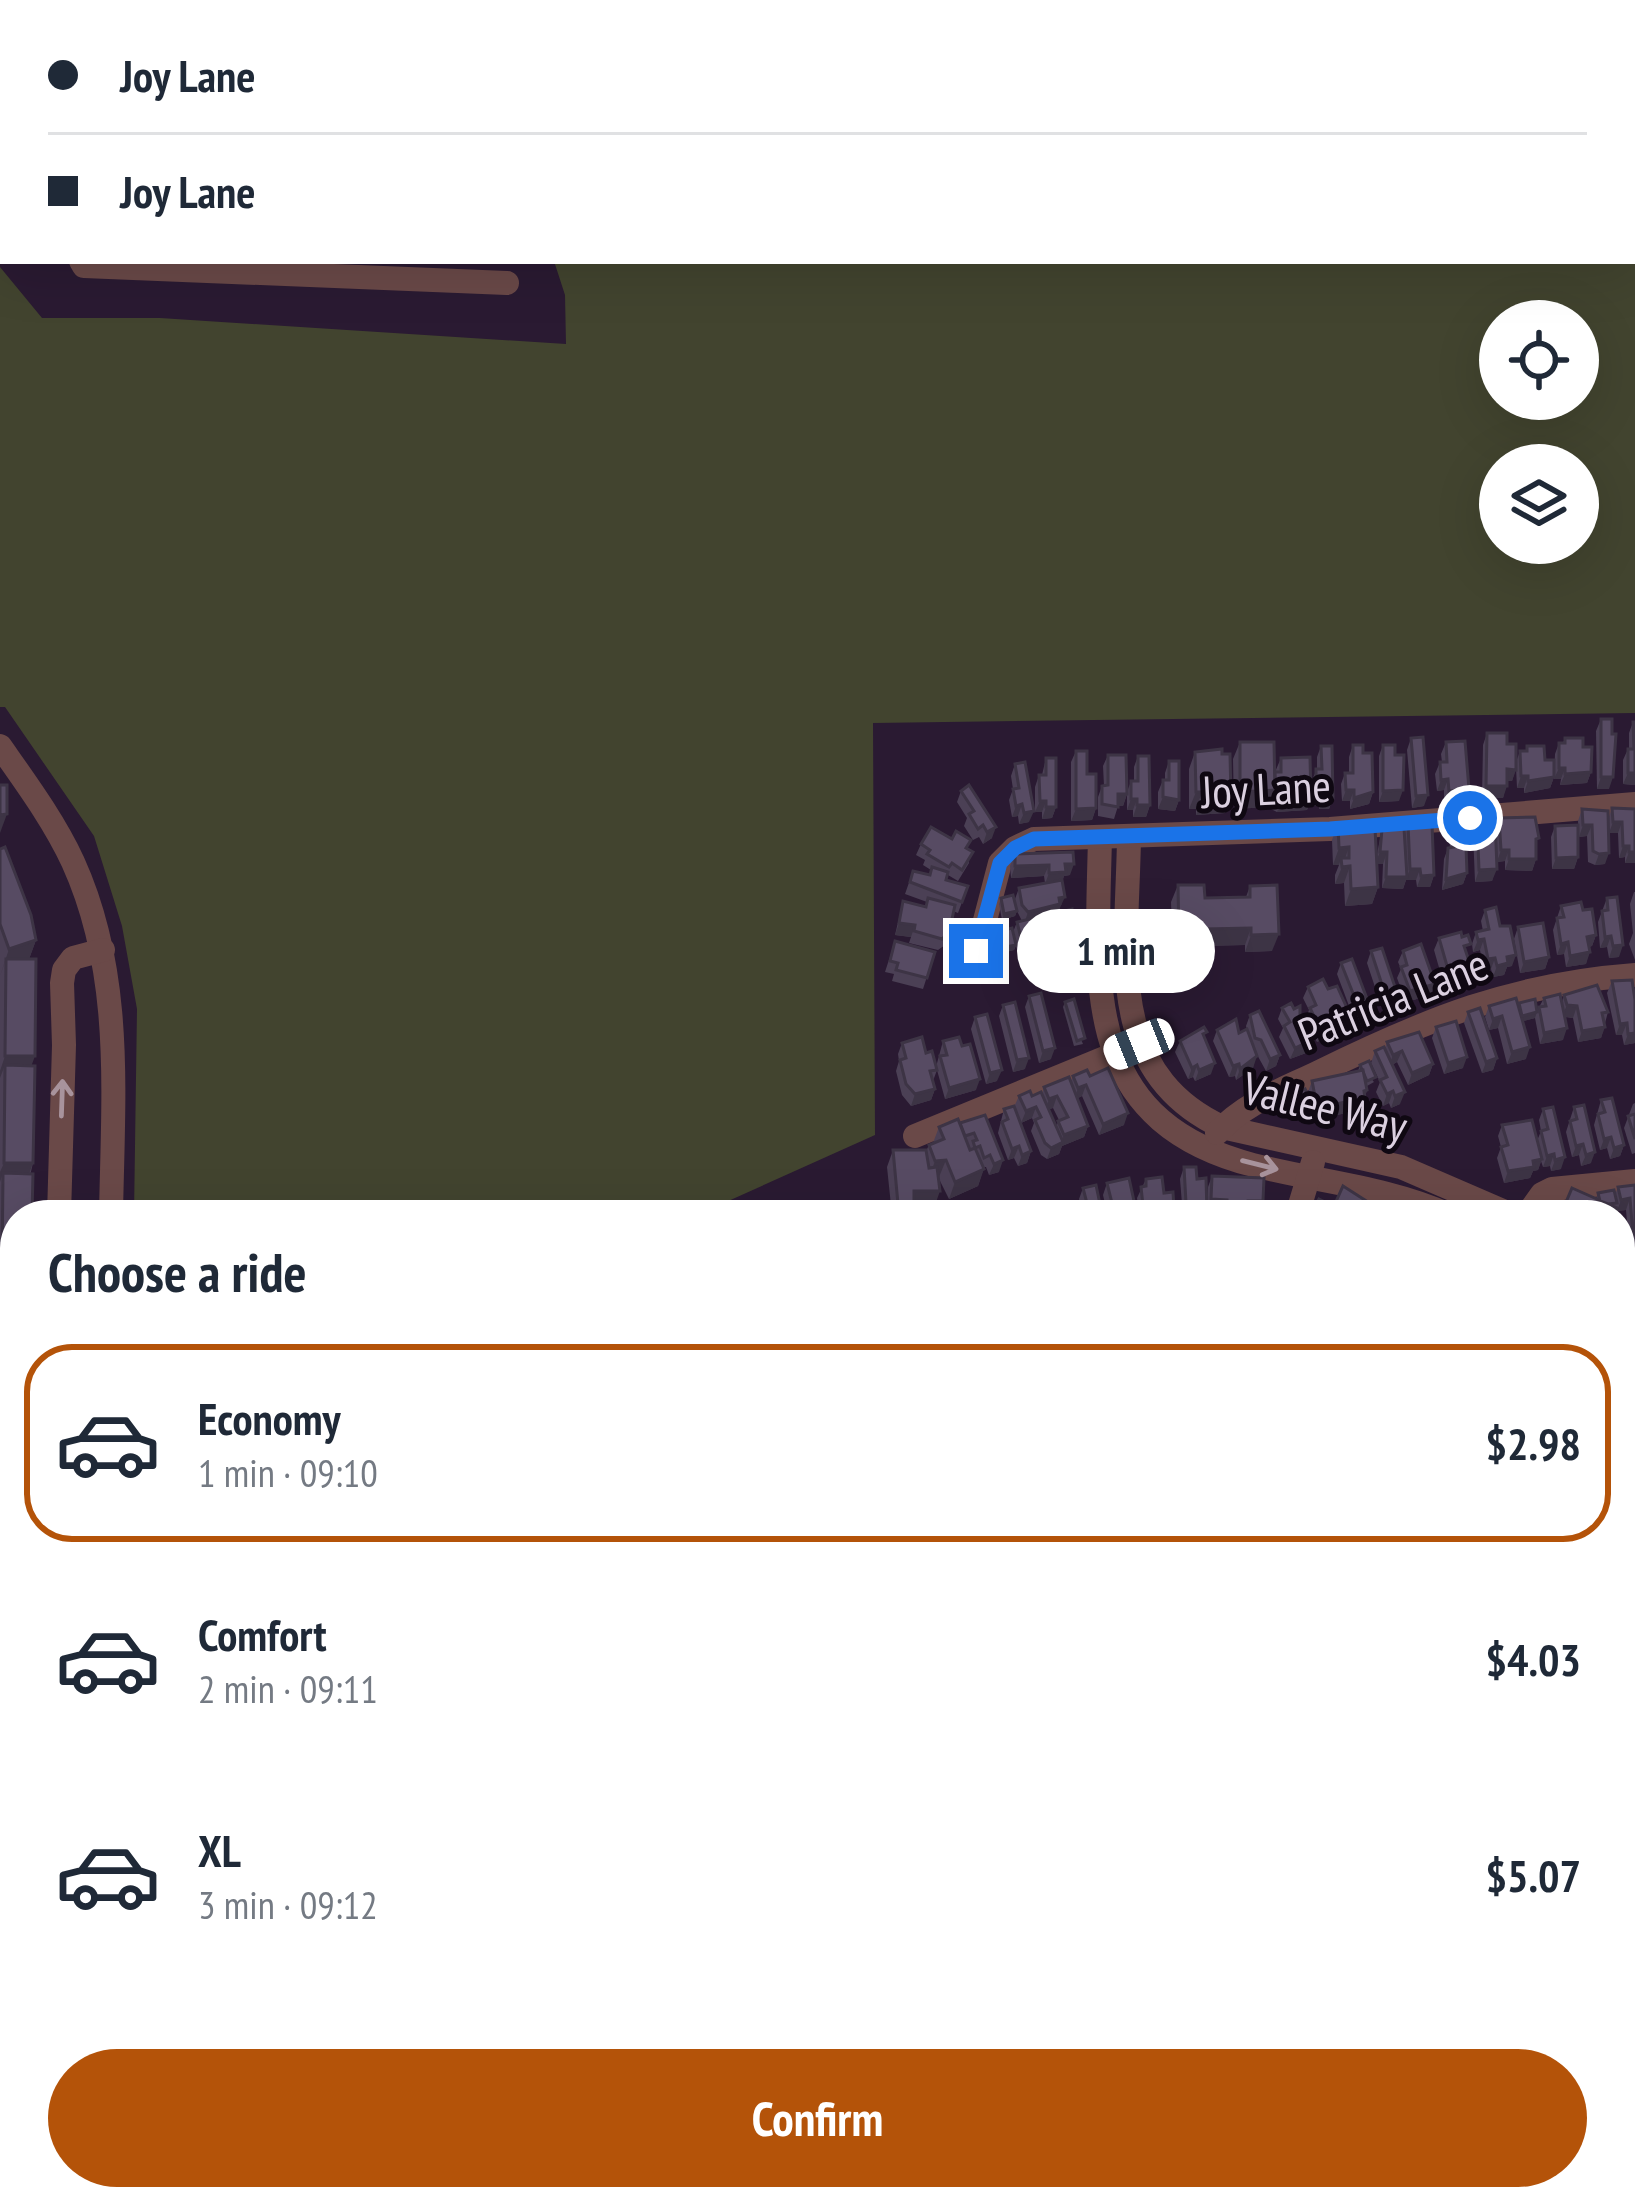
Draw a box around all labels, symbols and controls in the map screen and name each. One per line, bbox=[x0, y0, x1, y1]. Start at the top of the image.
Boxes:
text: Joy Lane bbox=[120, 46, 256, 104]
text: Joy Lane bbox=[120, 162, 256, 220]
map controls bbox=[1479, 300, 1599, 564]
button: locate bbox=[1479, 300, 1599, 420]
button: layers bbox=[1479, 444, 1599, 564]
street label: Joy Lane bbox=[1198, 756, 1332, 820]
route start bbox=[1443, 791, 1497, 845]
callout: 1 min bbox=[1018, 909, 1216, 993]
route end bbox=[949, 924, 1003, 978]
text: 1 min bbox=[1077, 925, 1155, 976]
street label: Patricia Lane bbox=[1289, 934, 1496, 1062]
car bbox=[1099, 1014, 1179, 1074]
street label: Vallee Way bbox=[1236, 1057, 1413, 1154]
one-way arrow bbox=[51, 1079, 74, 1118]
one-way arrow bbox=[1240, 1155, 1278, 1178]
text: Choose a ride bbox=[48, 1237, 307, 1307]
icon: car bbox=[54, 1389, 162, 1497]
text: Economy bbox=[198, 1389, 341, 1447]
text: $2.98 bbox=[1485, 1414, 1581, 1472]
text: 1 min · 09:10 bbox=[198, 1447, 378, 1498]
icon: car bbox=[54, 1605, 162, 1713]
text: Comfort bbox=[198, 1605, 327, 1663]
text: $4.03 bbox=[1485, 1630, 1581, 1688]
text: 2 min · 09:11 bbox=[198, 1663, 378, 1714]
icon: car bbox=[54, 1821, 162, 1929]
text: XL bbox=[198, 1821, 241, 1879]
text: $5.07 bbox=[1485, 1846, 1581, 1904]
text: 3 min · 09:12 bbox=[198, 1879, 378, 1930]
button: Confirm bbox=[48, 2049, 1587, 2187]

